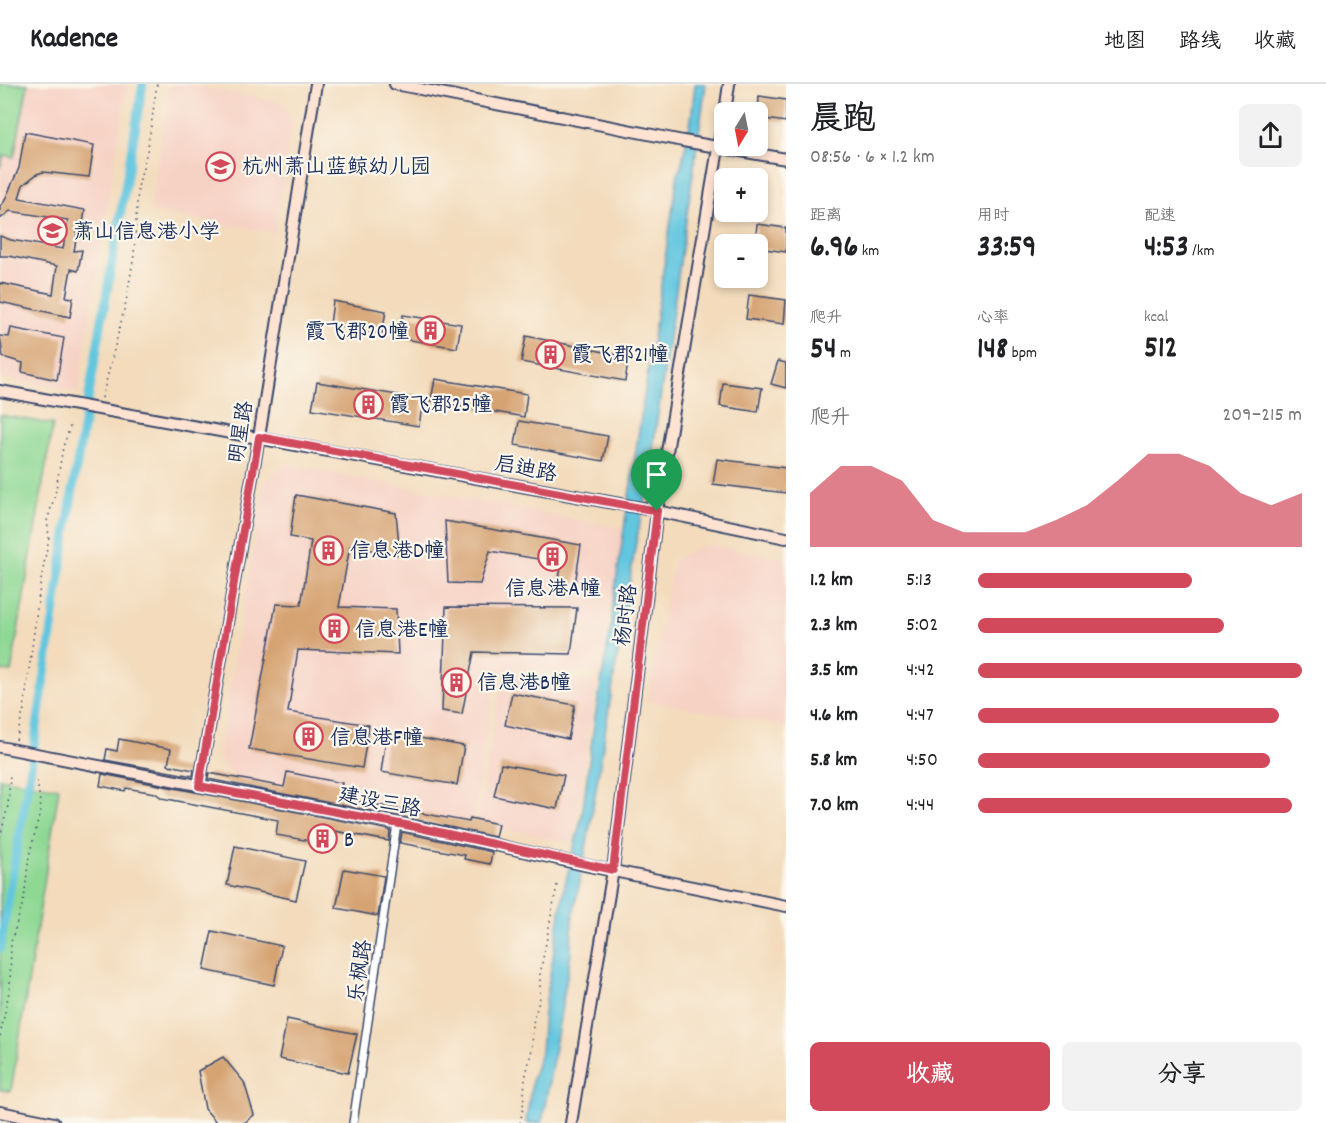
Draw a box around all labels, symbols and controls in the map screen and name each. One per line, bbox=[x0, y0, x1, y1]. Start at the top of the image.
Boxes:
text: Kadence bbox=[30, 21, 118, 61]
text: 地图 bbox=[1104, 28, 1146, 58]
text: 路线 bbox=[1179, 28, 1221, 58]
text: 收藏 bbox=[1254, 28, 1296, 58]
text: 晨跑 bbox=[810, 98, 876, 145]
north arrow bbox=[714, 102, 768, 156]
map controls bbox=[714, 102, 768, 288]
button: share bbox=[1239, 104, 1302, 167]
text: 08:56 · 6 × 1.2 km bbox=[810, 144, 935, 172]
school or university icon: 杭州萧山蓝鲸幼儿园 bbox=[205, 150, 237, 182]
place label: 杭州萧山蓝鲸幼儿园 bbox=[242, 154, 431, 184]
button: + bbox=[714, 168, 768, 222]
text: 距离 bbox=[810, 205, 842, 228]
text: 用时 bbox=[977, 205, 1009, 228]
text: 配速 bbox=[1144, 205, 1176, 228]
school or university icon: 萧山信息港小学 bbox=[36, 215, 68, 247]
place label: 萧山信息港小学 bbox=[73, 219, 220, 249]
text: 6.96 bbox=[810, 228, 858, 271]
text: 33:59 bbox=[977, 228, 1036, 271]
text: 4:53 bbox=[1144, 228, 1189, 271]
button: − bbox=[714, 234, 768, 288]
text: km bbox=[858, 240, 879, 263]
text: /km bbox=[1189, 240, 1214, 263]
text: kcal bbox=[1144, 306, 1168, 329]
text: 爬升 bbox=[810, 307, 842, 330]
text: 心率 bbox=[977, 307, 1009, 330]
building icon: 霞飞郡20幢 bbox=[414, 315, 446, 347]
place label: 霞飞郡20幢 bbox=[304, 319, 409, 349]
text: 512 bbox=[1144, 329, 1178, 372]
text: 54 bbox=[810, 330, 836, 373]
text: 148 bbox=[977, 330, 1008, 373]
building icon: 霞飞郡21幢 bbox=[534, 338, 566, 370]
place label: 霞飞郡21幢 bbox=[571, 342, 669, 372]
text: m bbox=[836, 342, 851, 365]
text: bpm bbox=[1008, 342, 1037, 365]
building icon: 霞飞郡25幢 bbox=[352, 388, 384, 420]
place label: 霞飞郡25幢 bbox=[389, 392, 492, 422]
street label: 明星路 bbox=[223, 399, 263, 466]
text: 209–215 m bbox=[1223, 402, 1302, 430]
text: 爬升 bbox=[810, 405, 850, 433]
pin bbox=[631, 449, 682, 511]
street label: 启迪路 bbox=[492, 450, 559, 492]
icon: arrive bbox=[640, 458, 673, 491]
building icon: 信息港D幢 bbox=[313, 534, 345, 566]
place label: 信息港D幢 bbox=[350, 538, 445, 568]
building icon: 信息港A幢 bbox=[537, 541, 569, 573]
text: 1.2 km bbox=[810, 567, 853, 595]
text: 5:13 bbox=[906, 567, 932, 595]
place label: 信息港A幢 bbox=[505, 576, 601, 606]
street label: 杨时路 bbox=[609, 582, 647, 648]
text: 2.3 km bbox=[810, 612, 857, 640]
text: 5:02 bbox=[906, 612, 938, 640]
building icon: 信息港E幢 bbox=[318, 613, 350, 645]
place label: 信息港E幢 bbox=[355, 617, 449, 647]
text: 3.5 km bbox=[810, 657, 858, 685]
text: 4:42 bbox=[906, 657, 935, 685]
building icon: 信息港B幢 bbox=[440, 666, 472, 698]
place label: 信息港B幢 bbox=[477, 670, 571, 700]
text: 4.6 km bbox=[810, 702, 858, 730]
text: 4:47 bbox=[906, 702, 934, 730]
building icon: 信息港F幢 bbox=[293, 721, 325, 753]
place label: 信息港F幢 bbox=[330, 725, 423, 755]
text: 5.8 km bbox=[810, 747, 857, 775]
text: 4:50 bbox=[906, 747, 938, 775]
street label: 建设三路 bbox=[335, 781, 424, 827]
text: 7.0 km bbox=[810, 792, 858, 820]
text: 4:44 bbox=[906, 792, 934, 820]
building icon: B bbox=[307, 823, 339, 855]
place label: B bbox=[344, 827, 354, 857]
street label: 乐枫路 bbox=[343, 938, 381, 1005]
button: 收藏 bbox=[810, 1042, 1050, 1111]
button: 分享 bbox=[1062, 1042, 1302, 1111]

